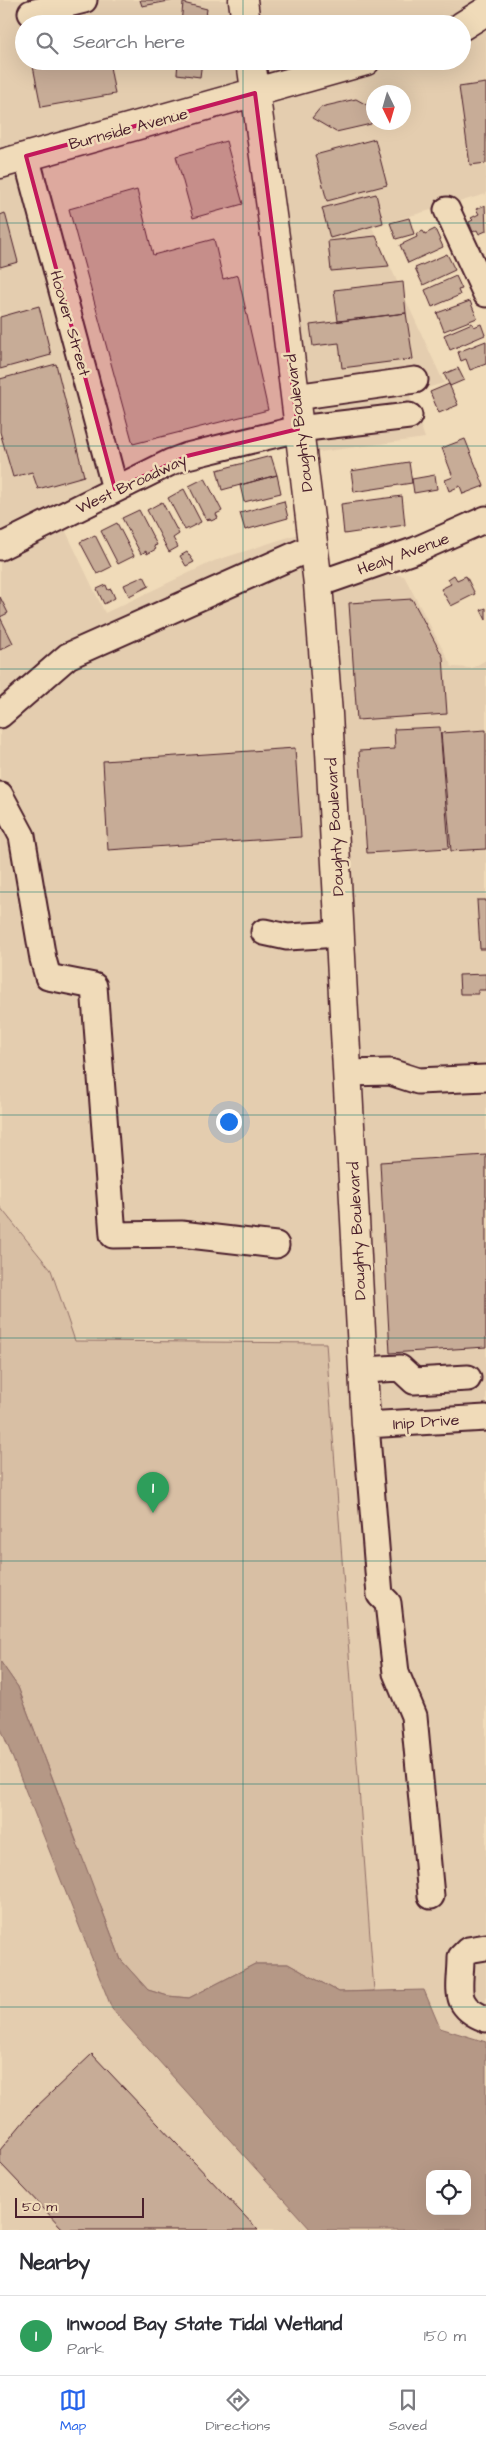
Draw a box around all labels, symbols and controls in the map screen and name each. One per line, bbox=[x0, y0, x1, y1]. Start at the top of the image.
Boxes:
search box bbox=[15, 15, 471, 70]
icon: search bbox=[33, 29, 61, 57]
text: Search here bbox=[73, 29, 185, 56]
north arrow bbox=[366, 85, 411, 130]
street label: Burnside Avenue bbox=[66, 102, 190, 155]
street label: Hoover Street bbox=[44, 268, 96, 379]
street label: Doughty Boulevard bbox=[280, 353, 319, 493]
street label: West Broadway bbox=[72, 448, 191, 520]
street label: Healy Avenue bbox=[354, 527, 453, 582]
street label: Doughty Boulevard bbox=[320, 757, 351, 897]
your location bbox=[216, 1109, 242, 1135]
street label: Doughty Boulevard bbox=[342, 1161, 373, 1301]
street label: Inip Drive bbox=[392, 1409, 460, 1435]
pin: 1 bbox=[137, 1472, 169, 1513]
map controls bbox=[426, 2170, 471, 2215]
button: locate bbox=[426, 2170, 471, 2215]
scale bar bbox=[15, 2195, 144, 2218]
text: 50 m bbox=[22, 2197, 57, 2217]
text: Nearby bbox=[20, 2248, 90, 2277]
text: Inwood Bay State Tidal Wetland bbox=[67, 2311, 342, 2338]
text: 1 bbox=[35, 2325, 37, 2347]
text: 150 m bbox=[424, 2325, 466, 2347]
text: Park bbox=[67, 2338, 104, 2360]
tab: Map bbox=[59, 2386, 87, 2436]
tab: Directions bbox=[205, 2386, 270, 2436]
tab: Saved bbox=[389, 2386, 427, 2436]

